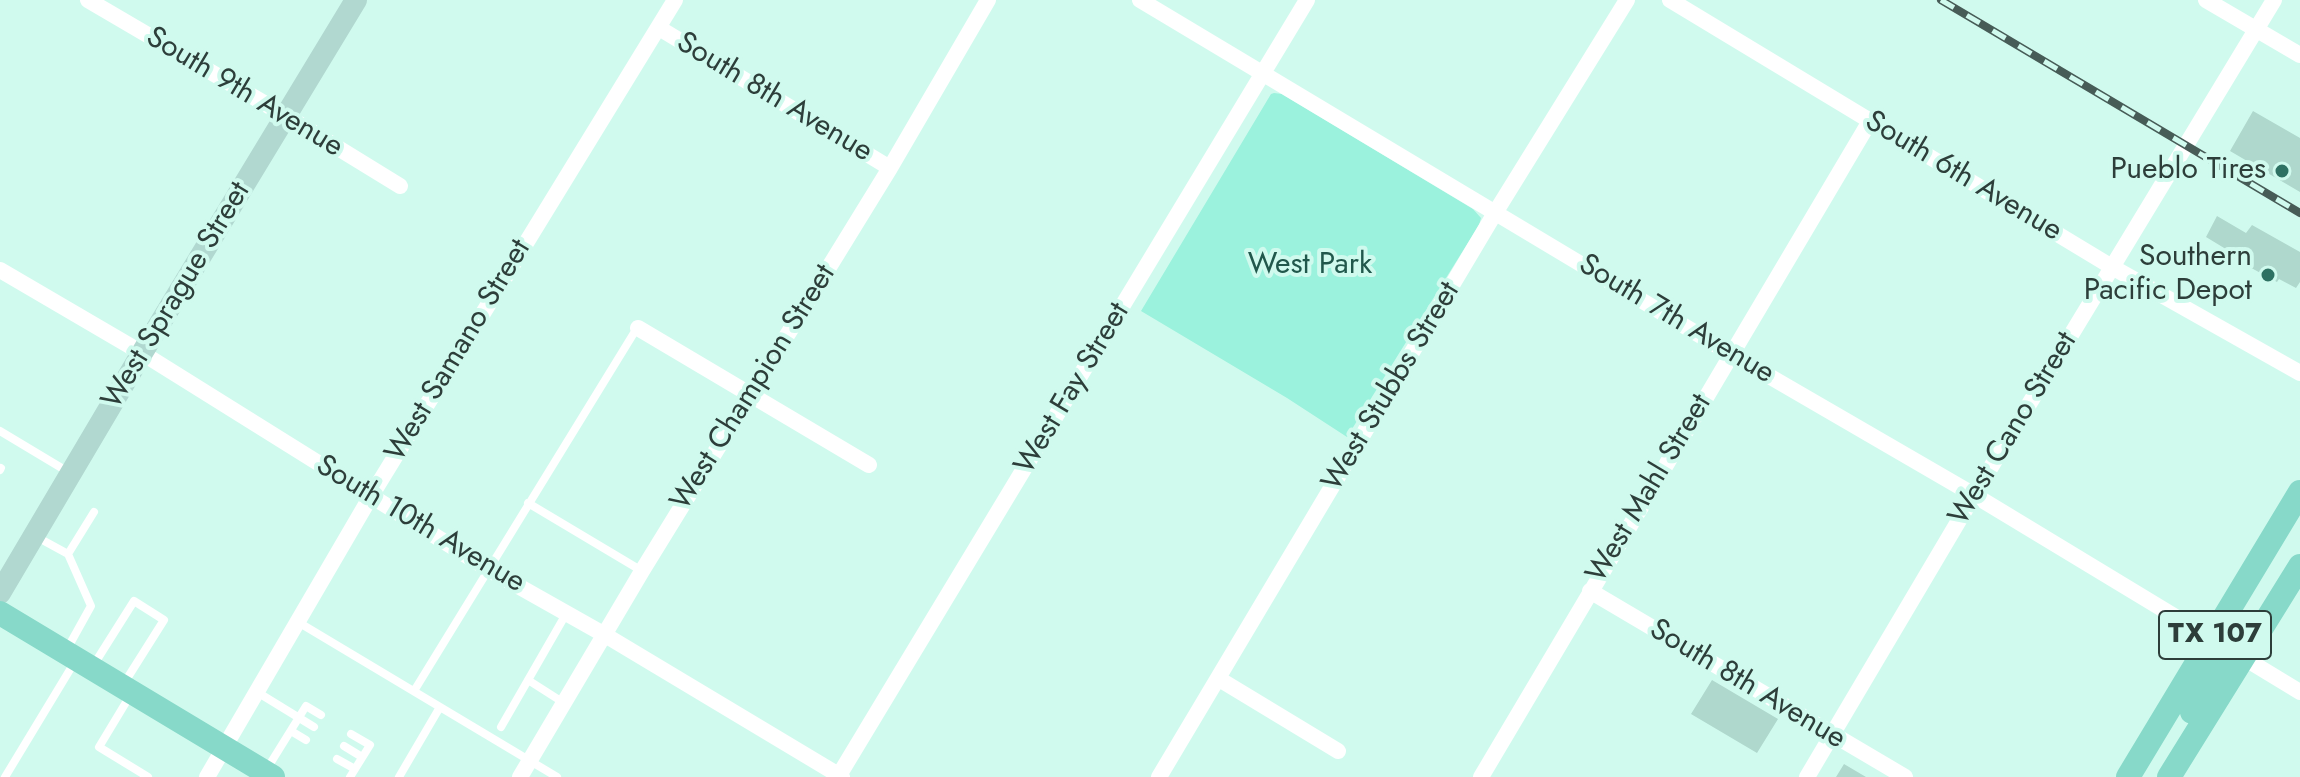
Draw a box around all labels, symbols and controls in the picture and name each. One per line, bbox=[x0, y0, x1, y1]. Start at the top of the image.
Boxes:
street label: South 9th Avenue bbox=[139, 20, 349, 166]
street label: South 8th Avenue bbox=[669, 25, 879, 171]
street label: South 6th Avenue bbox=[1858, 104, 2068, 250]
place label: Pueblo Tires bbox=[2110, 153, 2266, 189]
marker: Pueblo Tires bbox=[2273, 162, 2291, 180]
street label: West Sprague Street bbox=[95, 176, 259, 416]
street label: West Samano Street bbox=[379, 234, 539, 468]
place label: Southern Pacific Depot bbox=[2084, 240, 2252, 310]
street label: South 7th Avenue bbox=[1572, 247, 1780, 393]
park label: West Park bbox=[1248, 248, 1372, 284]
street label: West Champion Street bbox=[664, 259, 844, 517]
marker: Southern Pacific Depot bbox=[2259, 266, 2277, 284]
street label: West Stubbs Street bbox=[1315, 276, 1469, 498]
street label: West Fay Street bbox=[1008, 297, 1138, 481]
street label: West Cano Street bbox=[1942, 326, 2086, 532]
street label: West Mahl Street bbox=[1580, 388, 1720, 590]
street label: South 10th Avenue bbox=[309, 448, 531, 602]
road number: TX 107 bbox=[2159, 611, 2271, 659]
street label: South 8th Avenue bbox=[1642, 612, 1852, 758]

